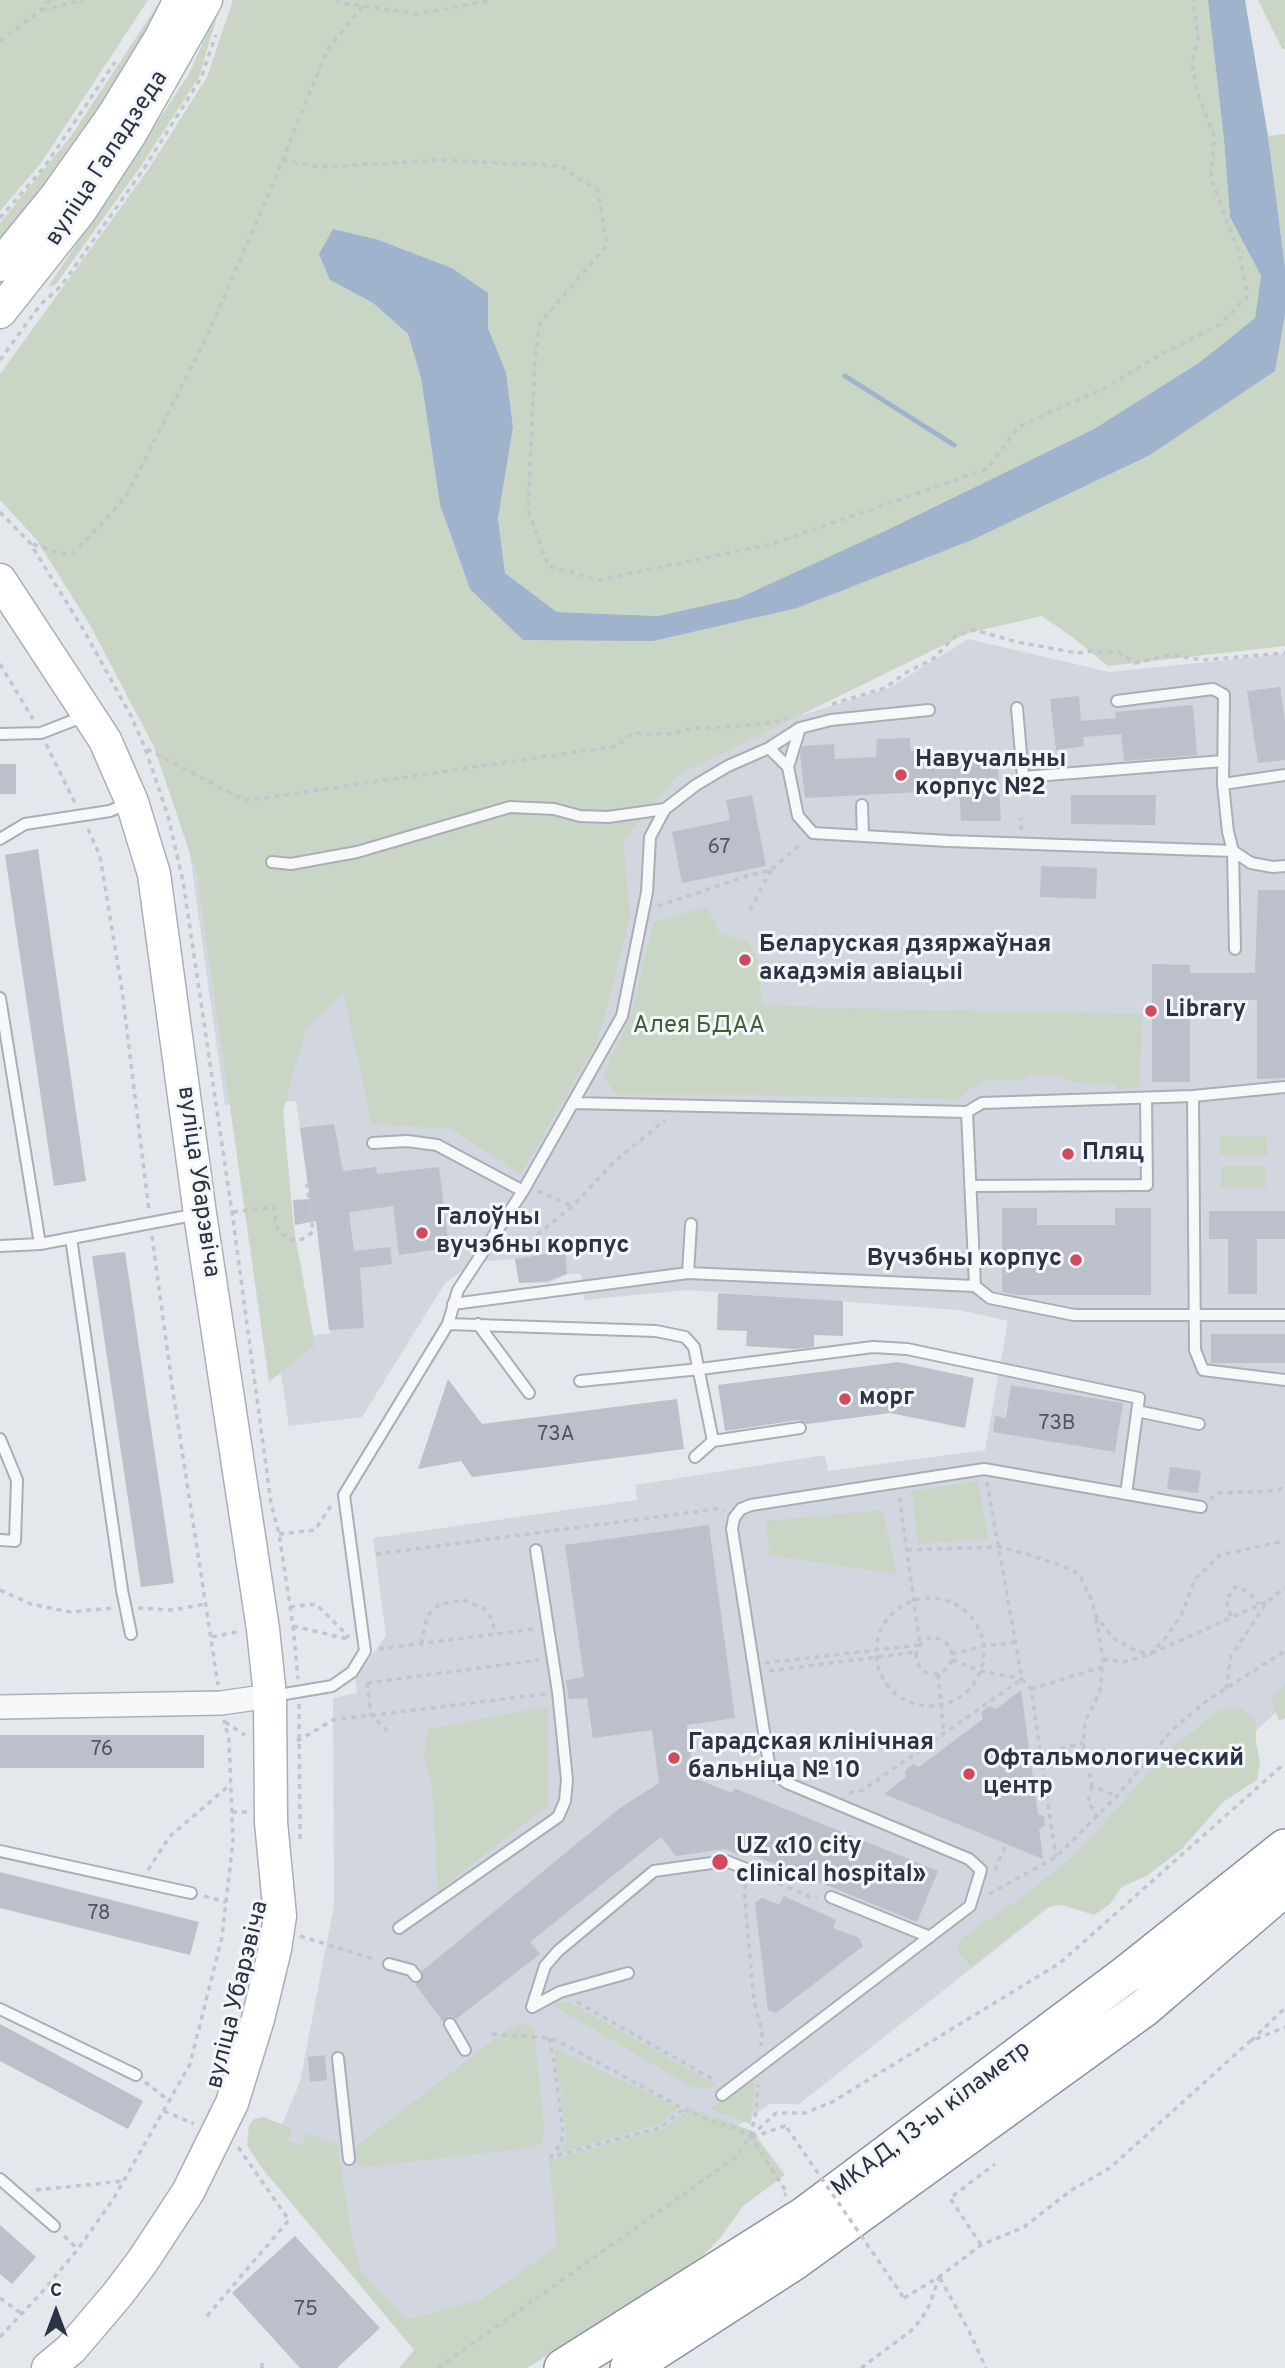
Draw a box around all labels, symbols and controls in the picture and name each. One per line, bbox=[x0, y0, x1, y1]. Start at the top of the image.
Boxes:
street label: вуліца Галадзеда bbox=[41, 66, 175, 252]
place label: Навучальны корпус №2 bbox=[915, 747, 1066, 803]
marker: Навучальны корпус №2 bbox=[893, 767, 909, 783]
house number: 67 bbox=[707, 836, 731, 862]
place label: Беларуская дзяржаўная акадэмія авіацыі bbox=[759, 932, 1051, 988]
marker: Беларуская дзяржаўная акадэмія авіацыі bbox=[737, 952, 753, 968]
place label: Library bbox=[1165, 997, 1246, 1025]
marker: Library bbox=[1143, 1003, 1159, 1019]
park label: Алея БДАА bbox=[633, 1013, 765, 1041]
street label: вуліца Убарэвіча bbox=[169, 1085, 225, 1279]
place label: Пляц bbox=[1082, 1140, 1144, 1168]
marker: Пляц bbox=[1060, 1146, 1076, 1162]
place label: Галоўны вучэбны корпус bbox=[436, 1205, 629, 1261]
marker: Галоўны вучэбны корпус bbox=[414, 1225, 430, 1241]
place label: Вучэбны корпус bbox=[867, 1246, 1062, 1274]
marker: Вучэбны корпус bbox=[1068, 1252, 1084, 1268]
place label: морг bbox=[859, 1385, 914, 1413]
marker: морг bbox=[837, 1391, 853, 1407]
house number: 73В bbox=[1039, 1412, 1075, 1438]
house number: 73А bbox=[537, 1423, 575, 1449]
place label: Гарадская клінічная бальніца № 10 bbox=[688, 1730, 934, 1786]
house number: 76 bbox=[91, 1738, 113, 1764]
place label: Офтальмологический центр bbox=[983, 1746, 1244, 1802]
marker: Гарадская клінічная бальніца № 10 bbox=[666, 1750, 682, 1766]
marker: Офтальмологический центр bbox=[961, 1766, 977, 1782]
place label: UZ «10 city clinical hospital» bbox=[736, 1834, 926, 1890]
marker: UZ «10 city clinical hospital» bbox=[710, 1852, 730, 1872]
street label: вуліца Убарэвіча bbox=[202, 1898, 276, 2092]
house number: 78 bbox=[87, 1902, 111, 1928]
street label: МКАД, 13-ы кіламетр bbox=[827, 2036, 1037, 2204]
north arrow bbox=[21, 2277, 91, 2347]
text: С bbox=[50, 2279, 62, 2303]
house number: 75 bbox=[294, 2298, 318, 2324]

